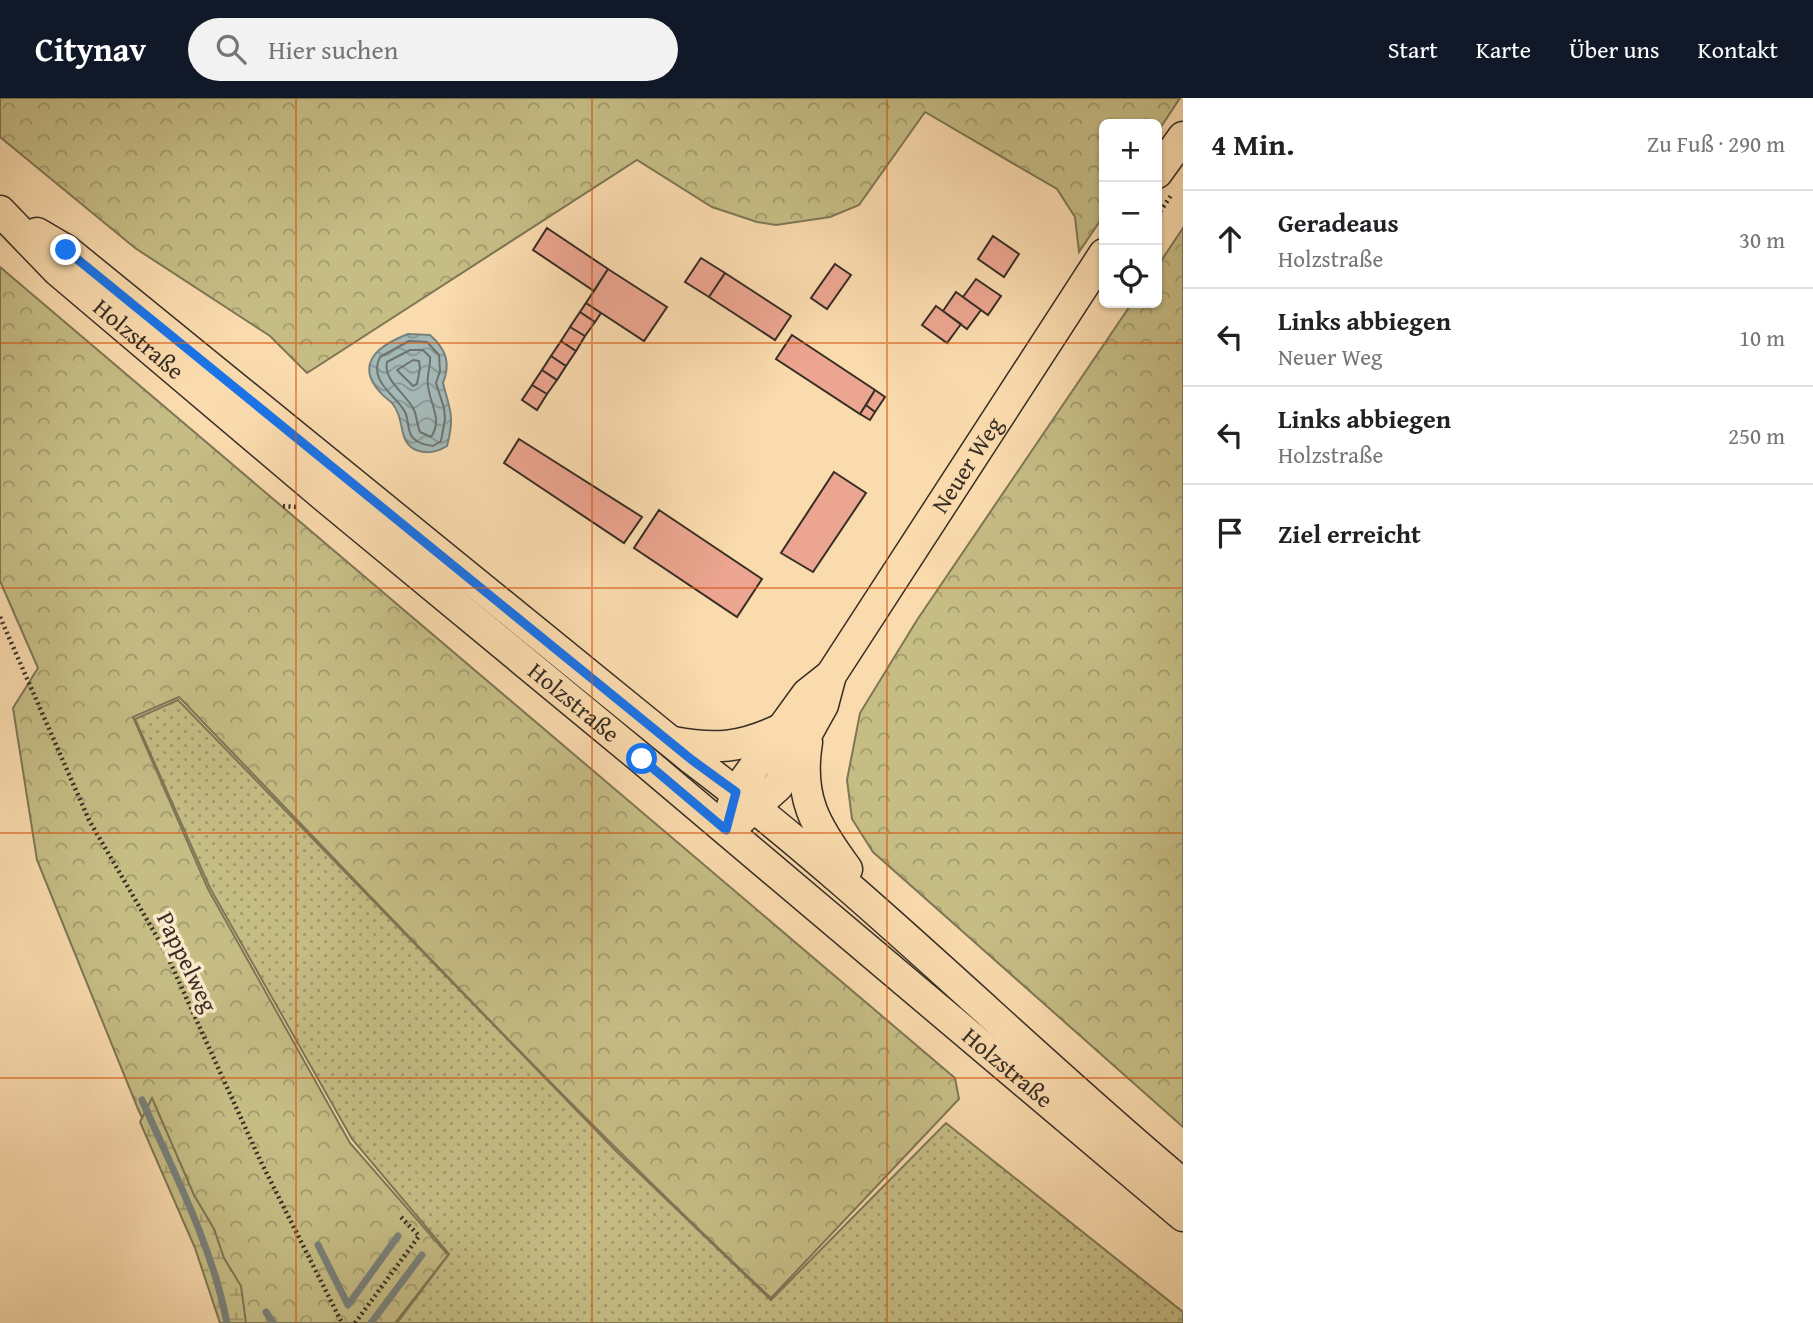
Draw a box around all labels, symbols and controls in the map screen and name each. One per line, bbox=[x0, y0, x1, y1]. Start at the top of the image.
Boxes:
search box bbox=[188, 18, 678, 81]
text: Citynav bbox=[35, 25, 146, 73]
icon: search bbox=[212, 30, 250, 68]
text: Hier suchen bbox=[268, 30, 398, 69]
text: Start bbox=[1388, 32, 1438, 67]
text: Karte bbox=[1476, 32, 1531, 67]
text: Über uns bbox=[1569, 32, 1660, 67]
text: Kontakt bbox=[1698, 32, 1778, 67]
map controls bbox=[1099, 119, 1162, 308]
button: + bbox=[1099, 119, 1162, 182]
text: 4 Min. bbox=[1211, 122, 1294, 166]
text: Zu Fuß · 290 m bbox=[1647, 127, 1785, 160]
button: − bbox=[1099, 182, 1162, 245]
text: Geradeaus bbox=[1278, 203, 1399, 242]
icon: ahead bbox=[1211, 220, 1249, 258]
text: 30 m bbox=[1739, 223, 1785, 256]
route end bbox=[50, 234, 81, 265]
text: Holzstraße bbox=[1278, 242, 1383, 275]
button: locate bbox=[1099, 245, 1162, 308]
street label: Holzstraße bbox=[86, 290, 192, 388]
text: Links abbiegen bbox=[1278, 301, 1451, 340]
icon: left bbox=[1211, 318, 1249, 356]
text: 10 m bbox=[1739, 321, 1785, 354]
text: Neuer Weg bbox=[1278, 340, 1383, 373]
text: Links abbiegen bbox=[1278, 399, 1451, 438]
street label: Neuer Weg bbox=[922, 409, 1011, 520]
icon: left bbox=[1211, 416, 1249, 454]
text: 250 m bbox=[1728, 419, 1785, 452]
text: Holzstraße bbox=[1278, 438, 1383, 471]
icon: arrive bbox=[1211, 514, 1249, 552]
text: Ziel erreicht bbox=[1278, 514, 1421, 553]
street label: Holzstraße bbox=[521, 654, 628, 751]
route start bbox=[626, 743, 657, 774]
street label: Pappelweg bbox=[148, 906, 227, 1018]
street label: Holzstraße bbox=[955, 1019, 1061, 1116]

